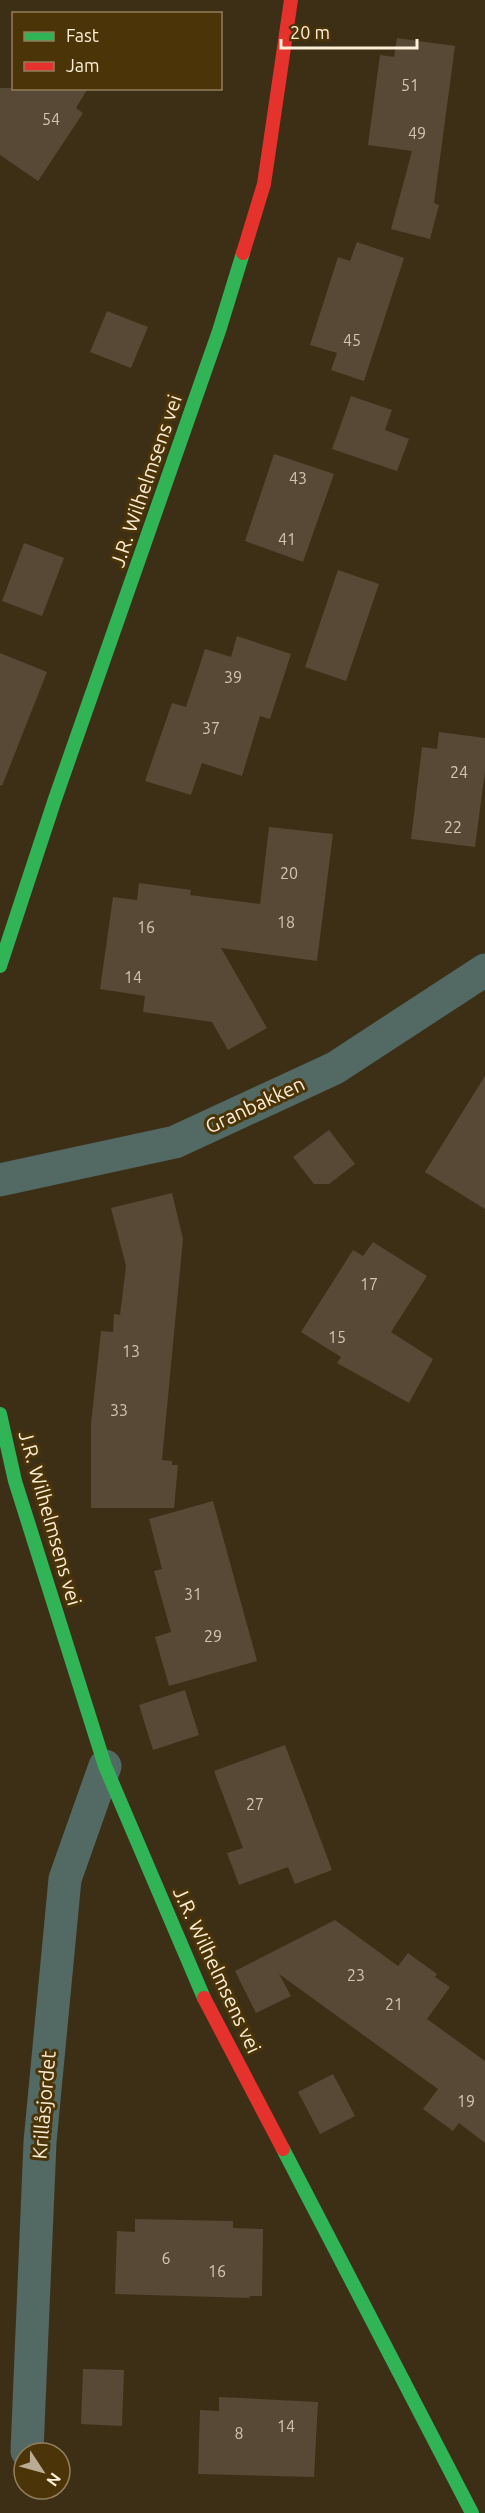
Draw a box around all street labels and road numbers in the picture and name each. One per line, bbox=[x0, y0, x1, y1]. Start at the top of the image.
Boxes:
street label: J.R. Wilhelmsens vei bbox=[105, 392, 186, 570]
street label: Granbakken bbox=[202, 1072, 308, 1138]
street label: J.R. Wilhelmsens vei bbox=[14, 1428, 86, 1608]
street label: J.R. Wilhelmsens vei bbox=[169, 1883, 266, 2057]
street label: Krillåsjordet bbox=[27, 2050, 60, 2160]

